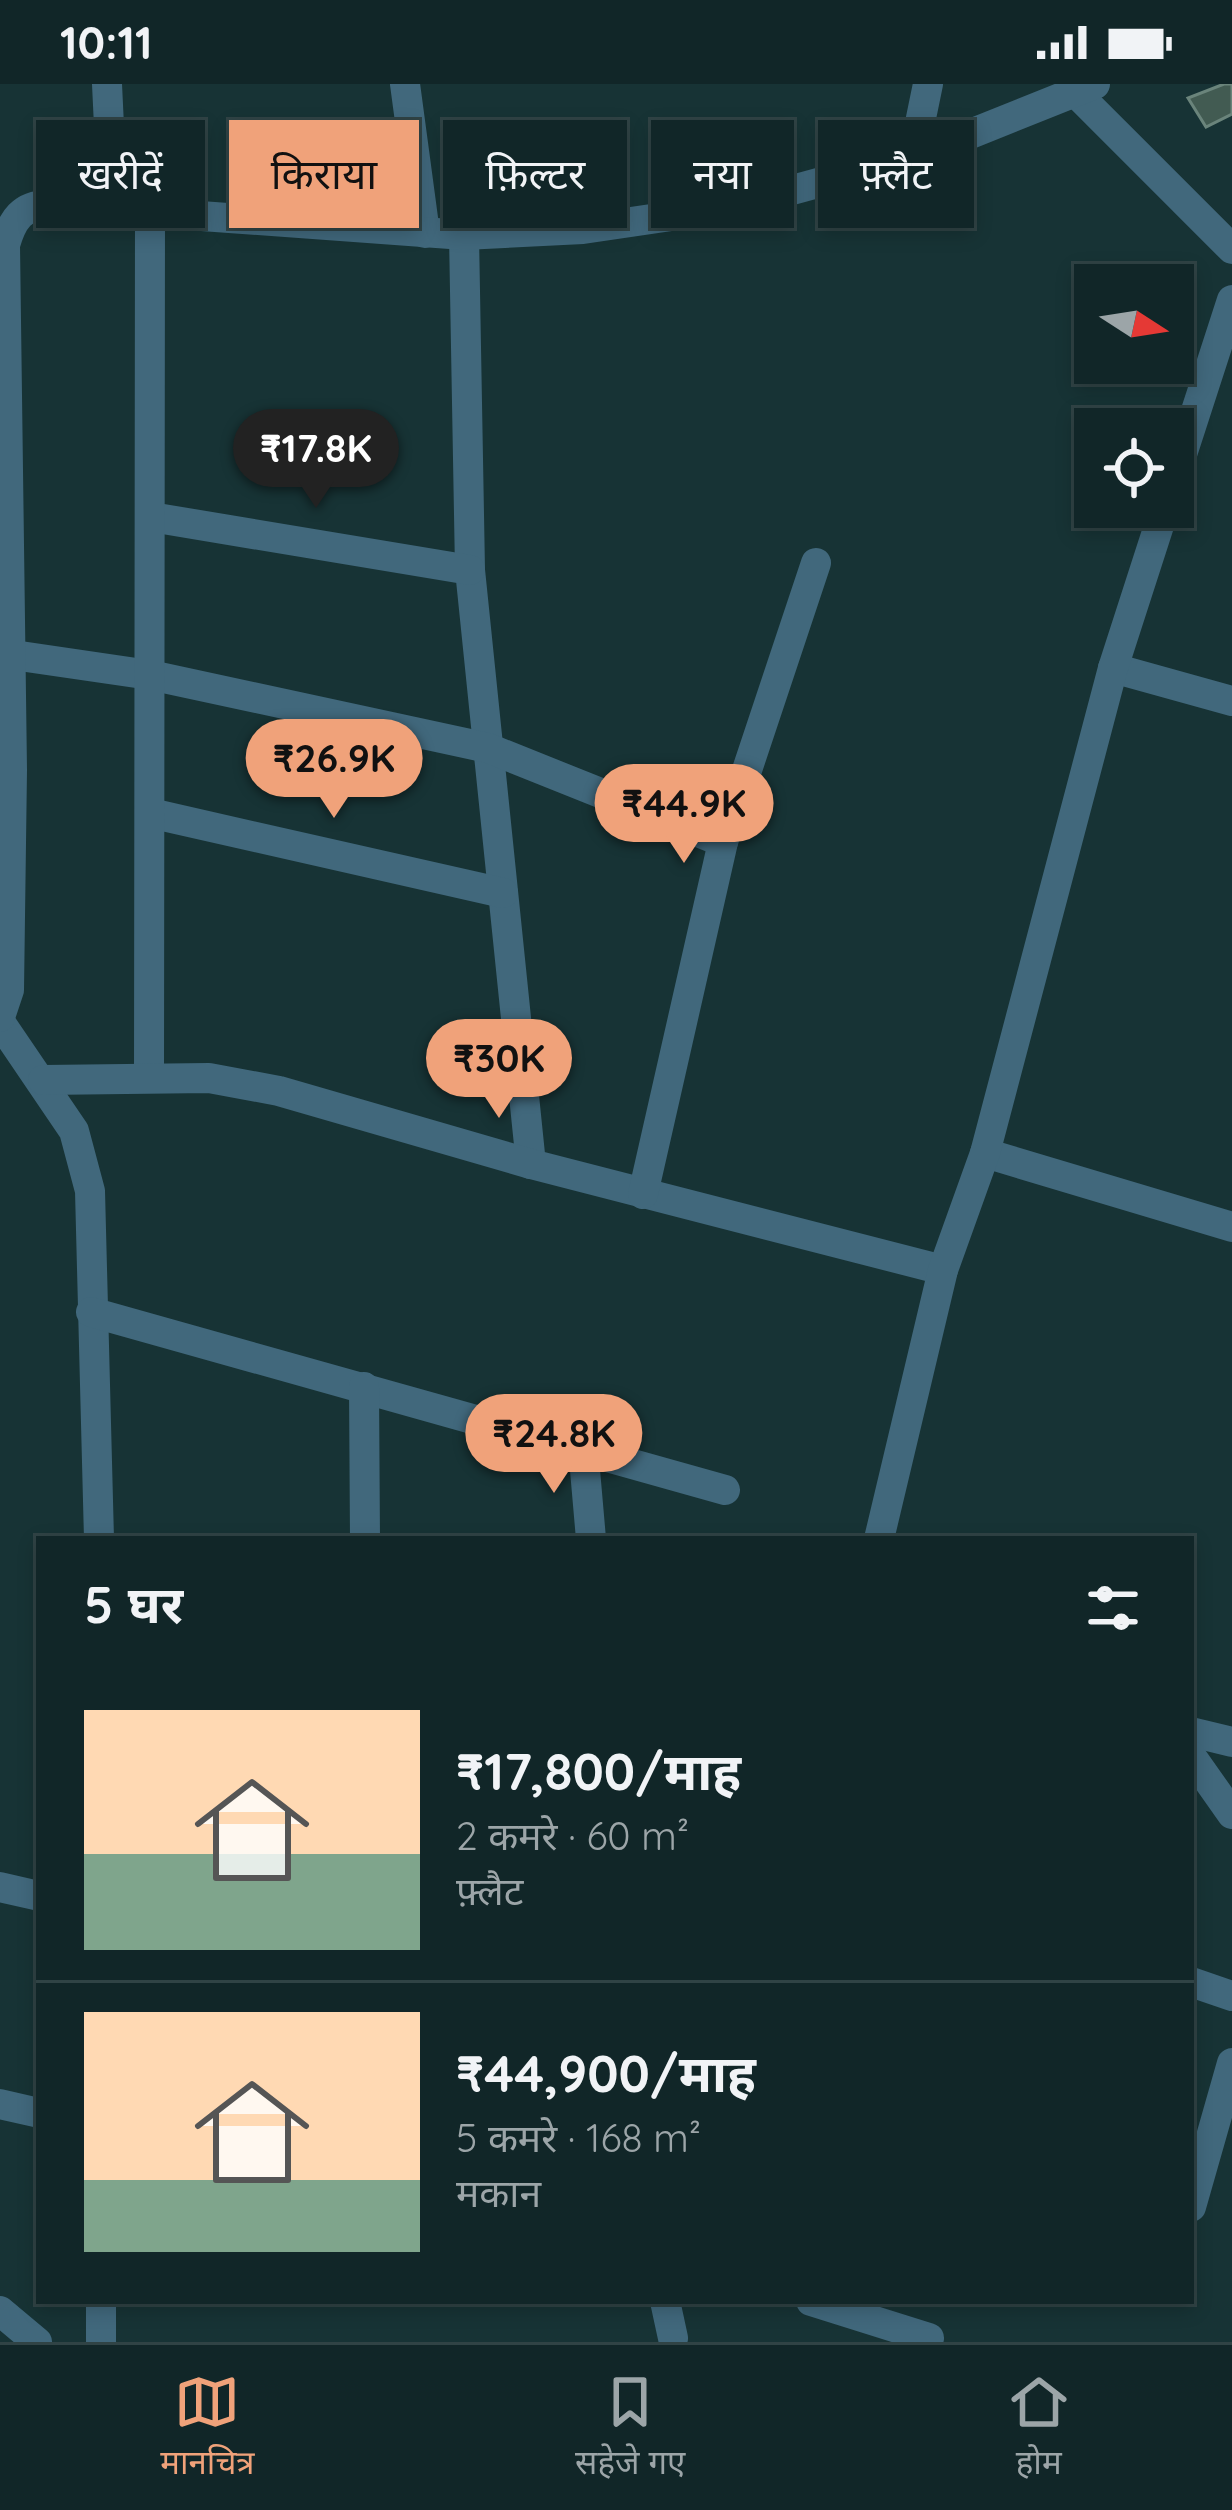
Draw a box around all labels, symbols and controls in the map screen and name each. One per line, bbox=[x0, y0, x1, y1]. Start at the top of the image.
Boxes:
text: 10:11 bbox=[60, 14, 152, 70]
chip: खरीदें bbox=[36, 120, 205, 228]
chip: किराया bbox=[229, 120, 419, 228]
chip: फ़िल्टर bbox=[443, 120, 627, 228]
chip: नया bbox=[651, 120, 794, 228]
chip: फ़्लैट bbox=[818, 120, 974, 228]
north arrow bbox=[1074, 264, 1194, 384]
map controls bbox=[1074, 264, 1194, 528]
button: locate bbox=[1074, 408, 1194, 528]
pin: ₹17.8K bbox=[218, 409, 414, 511]
text: ₹17.8K bbox=[260, 423, 372, 472]
pin: ₹26.9K bbox=[236, 719, 432, 821]
text: ₹26.9K bbox=[273, 733, 395, 782]
pin: ₹44.9K bbox=[586, 764, 782, 866]
text: ₹44.9K bbox=[622, 778, 746, 827]
pin: ₹30K bbox=[428, 1019, 570, 1121]
text: ₹30K bbox=[453, 1033, 545, 1082]
pin: ₹24.8K bbox=[456, 1394, 652, 1496]
text: ₹24.8K bbox=[492, 1408, 616, 1457]
text: 5 घर bbox=[84, 1572, 183, 1636]
icon: filters bbox=[1080, 1575, 1146, 1641]
text: ₹17,800/माह bbox=[456, 1739, 741, 1803]
icon: home bbox=[180, 1758, 324, 1902]
text: 2 कमरे · 60 m² bbox=[456, 1811, 689, 1860]
text: फ़्लैट bbox=[456, 1866, 523, 1915]
text: ₹44,900/माह bbox=[456, 2041, 756, 2105]
icon: home bbox=[180, 2060, 324, 2204]
text: 5 कमरे · 168 m² bbox=[456, 2113, 701, 2162]
text: मकान bbox=[456, 2168, 541, 2217]
tab: मानचित्र bbox=[160, 2369, 255, 2487]
tab: सहेजे गए bbox=[575, 2369, 685, 2487]
tab: होम bbox=[1006, 2369, 1072, 2487]

